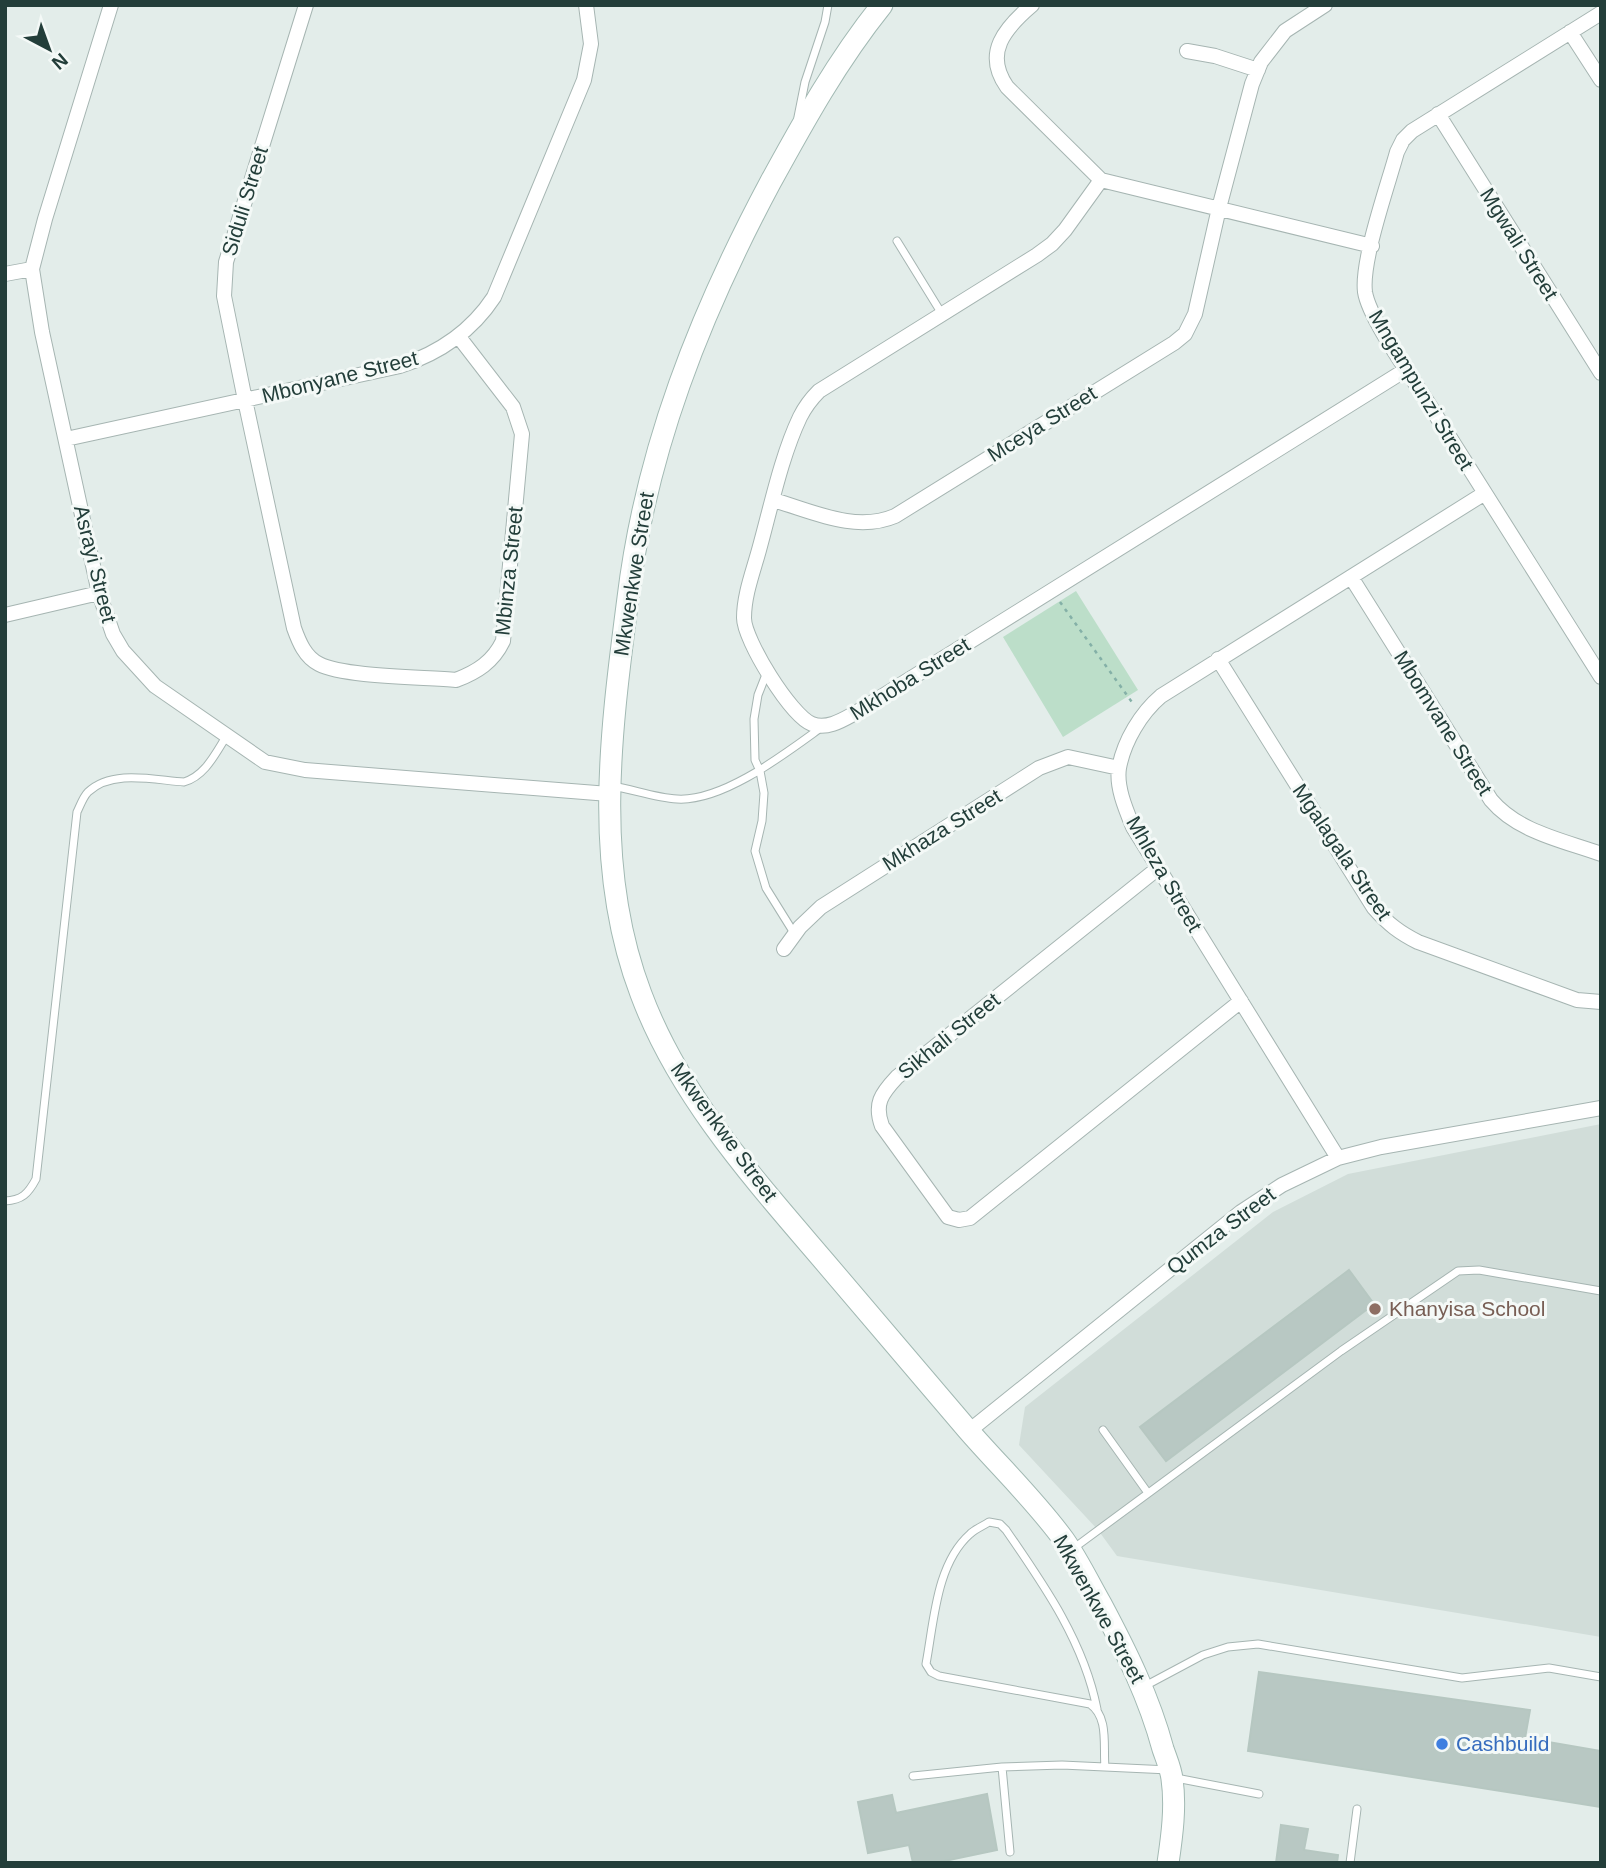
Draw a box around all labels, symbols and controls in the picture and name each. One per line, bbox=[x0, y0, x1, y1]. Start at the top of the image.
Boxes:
north arrow bbox=[14, 14, 84, 84]
text: N bbox=[48, 49, 72, 74]
street label: Siduli Street bbox=[217, 143, 272, 258]
street label: Mgwali Street bbox=[1476, 184, 1563, 304]
street label: Mngampunzi Street bbox=[1365, 306, 1478, 474]
street label: Mbonyane Street bbox=[260, 346, 420, 407]
street label: Mceya Street bbox=[983, 381, 1100, 466]
street label: Mkwenkwe Street bbox=[609, 490, 658, 658]
street label: Asrayi Street bbox=[70, 503, 121, 625]
street label: Mbinza Street bbox=[490, 505, 527, 637]
street label: Mkhoba Street bbox=[846, 633, 974, 725]
street label: Mbomvane Street bbox=[1390, 646, 1497, 799]
street label: Mgalagala Street bbox=[1288, 779, 1396, 924]
street label: Mkhaza Street bbox=[878, 784, 1005, 875]
street label: Mhleza Street bbox=[1122, 812, 1207, 936]
street label: Sikhali Street bbox=[893, 988, 1004, 1083]
street label: Mkwenkwe Street bbox=[666, 1058, 783, 1206]
street label: Qumza Street bbox=[1162, 1182, 1279, 1279]
place label: Khanyisa School bbox=[1389, 1297, 1545, 1320]
marker: Khanyisa School bbox=[1367, 1301, 1383, 1317]
street label: Mkwenkwe Street bbox=[1049, 1531, 1150, 1687]
place label: Cashbuild bbox=[1456, 1732, 1549, 1755]
marker: Cashbuild bbox=[1434, 1736, 1450, 1752]

